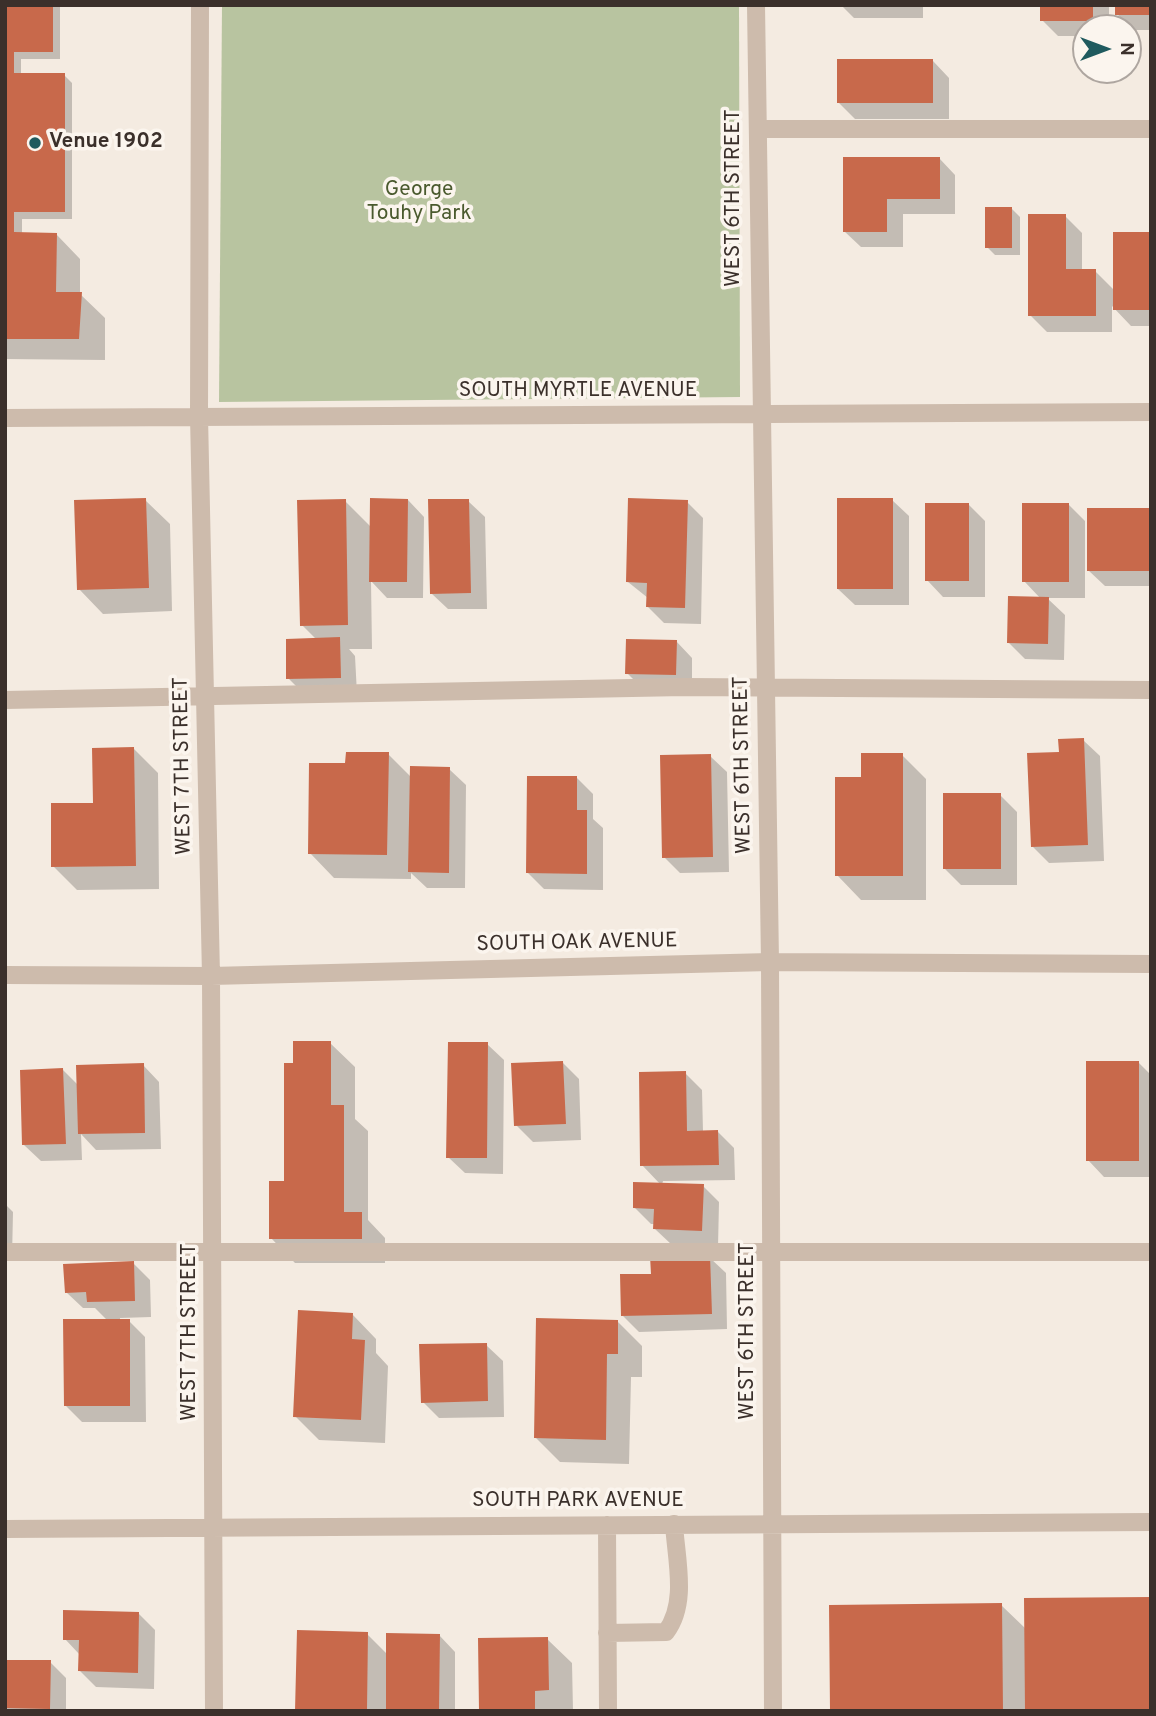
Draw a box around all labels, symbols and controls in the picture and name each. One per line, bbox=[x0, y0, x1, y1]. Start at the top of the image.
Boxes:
north arrow bbox=[1072, 14, 1142, 84]
text: N bbox=[1114, 42, 1138, 56]
street label: WEST 6TH STREET bbox=[722, 109, 748, 287]
place label: Venue 1902 bbox=[49, 130, 163, 156]
marker: Venue 1902 bbox=[27, 135, 43, 151]
park label: George Touhy Park bbox=[366, 178, 472, 228]
street label: SOUTH MYRTLE AVENUE bbox=[459, 379, 697, 405]
street label: WEST 6TH STREET bbox=[730, 676, 758, 854]
street label: WEST 7TH STREET bbox=[170, 677, 198, 855]
street label: SOUTH OAK AVENUE bbox=[476, 930, 678, 958]
street label: WEST 6TH STREET bbox=[736, 1242, 762, 1420]
street label: WEST 7TH STREET bbox=[178, 1243, 204, 1421]
street label: SOUTH PARK AVENUE bbox=[472, 1489, 684, 1515]

